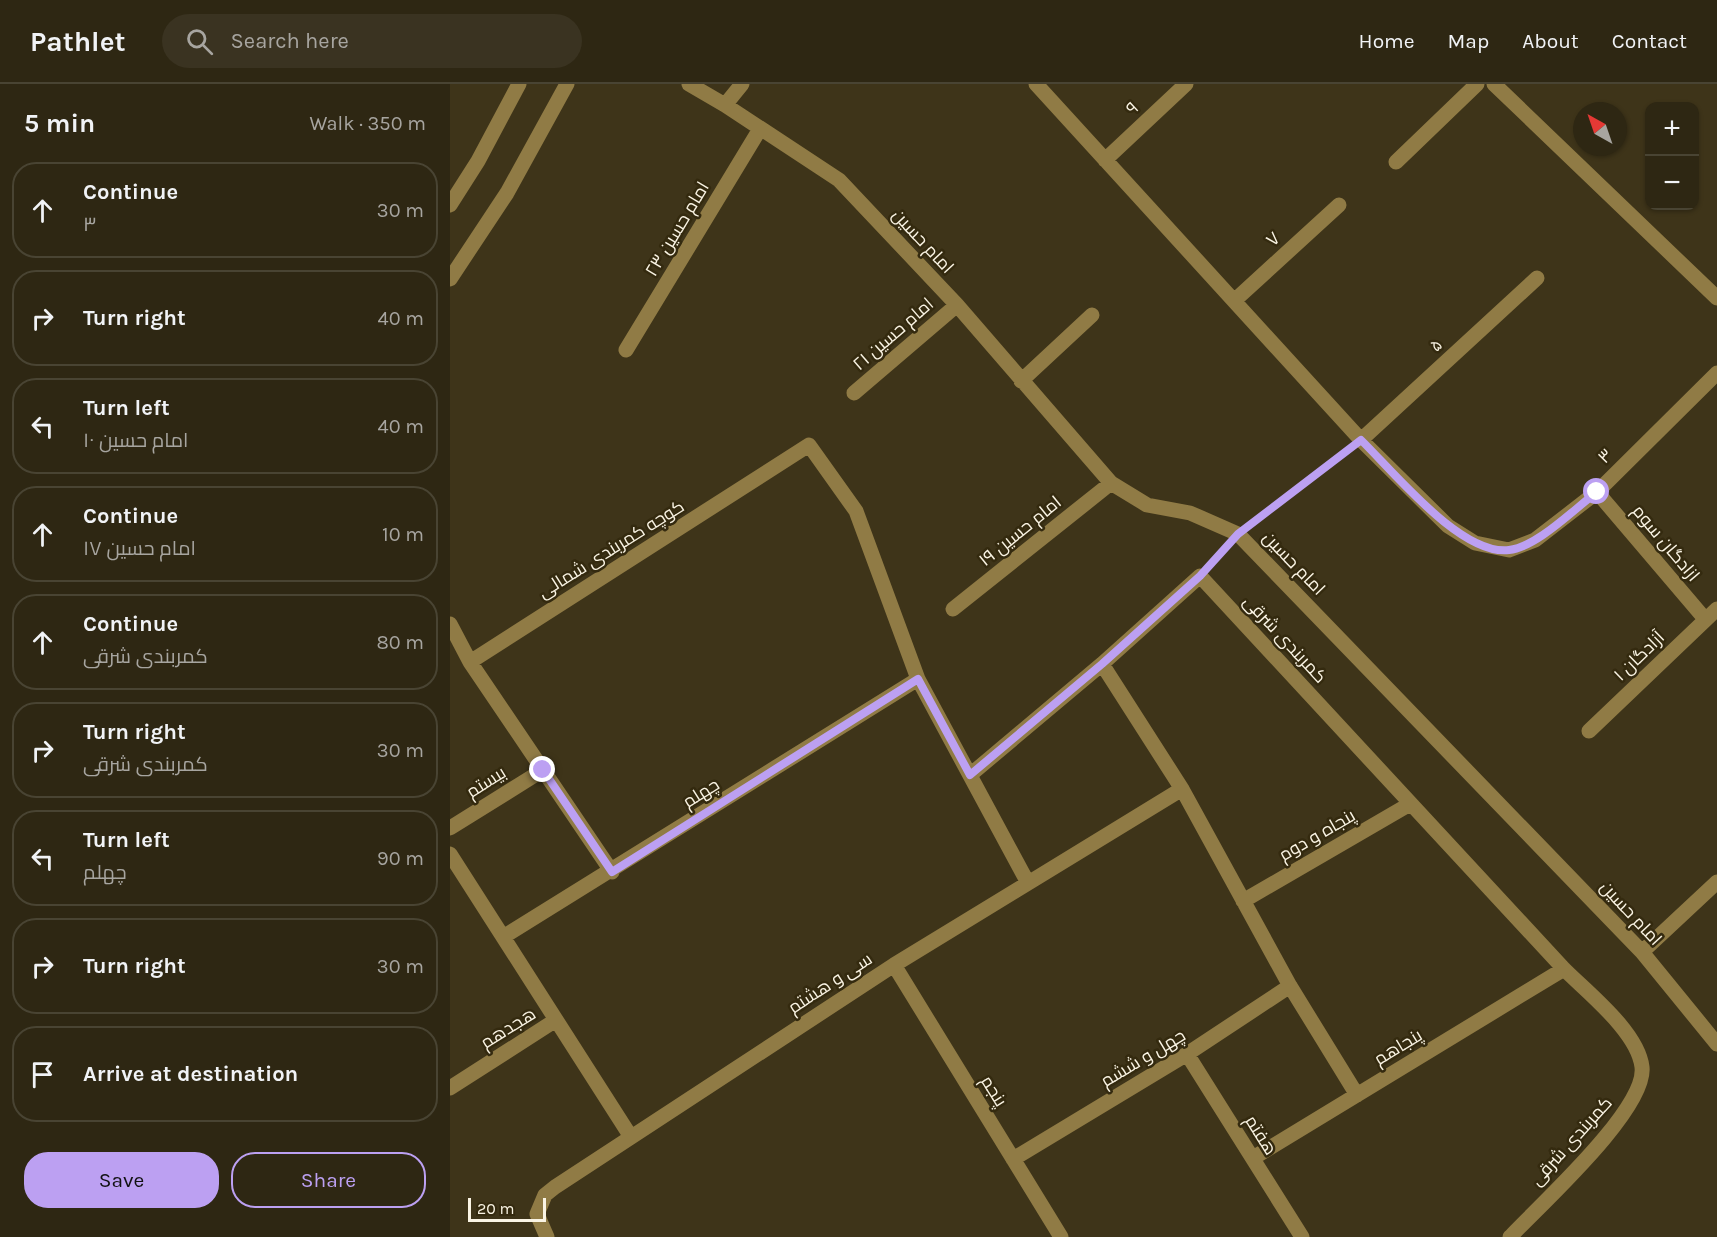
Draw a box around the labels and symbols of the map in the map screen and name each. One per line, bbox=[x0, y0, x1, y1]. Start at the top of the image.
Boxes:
street label: ۹ bbox=[1121, 97, 1143, 119]
north arrow bbox=[1573, 102, 1627, 156]
street label: امام حسین ۲۳ bbox=[640, 178, 715, 281]
street label: امام حسین bbox=[887, 204, 959, 279]
street label: ۷ bbox=[1261, 227, 1285, 251]
street label: امام حسین ۲۱ bbox=[848, 293, 939, 376]
street label: ۵ bbox=[1425, 334, 1447, 356]
street label: ۳ bbox=[1593, 444, 1617, 468]
route start bbox=[1583, 478, 1609, 504]
street label: امام حسین ۱۹ bbox=[974, 491, 1066, 572]
street label: کوچه کمربندی شمالی bbox=[534, 495, 689, 604]
street label: ازادگان سوم bbox=[1627, 500, 1704, 586]
street label: امام حسین bbox=[1257, 526, 1330, 600]
street label: کمربندی شرقی bbox=[1239, 590, 1331, 688]
street label: آزادگان ۱ bbox=[1609, 626, 1669, 686]
route end bbox=[529, 756, 555, 782]
street label: بیستم bbox=[462, 761, 510, 803]
street label: چهلم bbox=[679, 773, 724, 814]
street label: پنجاه و دوم bbox=[1275, 804, 1360, 867]
street label: امام حسین bbox=[1595, 876, 1667, 951]
street label: سی و هشتم bbox=[784, 948, 877, 1019]
street label: هجدهم bbox=[476, 1003, 540, 1054]
street label: چهل و ششم bbox=[1097, 1024, 1190, 1093]
street label: پنجاهم bbox=[1370, 1024, 1427, 1071]
street label: پنجم bbox=[975, 1071, 1012, 1111]
street label: کمربندی شرقی bbox=[1525, 1092, 1617, 1190]
street label: هفتم bbox=[1239, 1111, 1282, 1160]
scale bar bbox=[468, 1195, 546, 1222]

